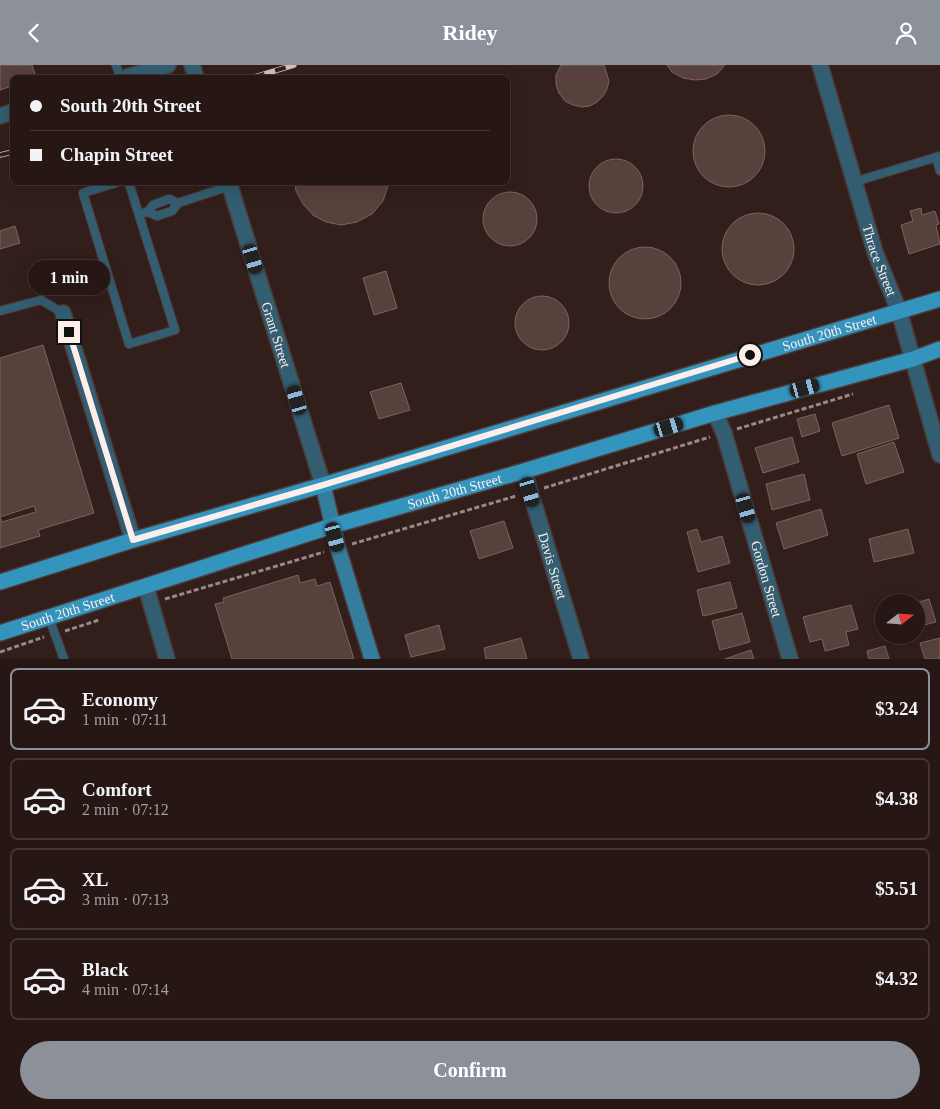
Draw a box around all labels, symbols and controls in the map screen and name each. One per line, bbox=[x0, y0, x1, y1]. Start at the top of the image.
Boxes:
icon: back bbox=[20, 19, 48, 47]
icon: person bbox=[892, 19, 920, 47]
text: Ridey bbox=[443, 20, 498, 45]
text: South 20th Street bbox=[60, 95, 201, 116]
text: Chapin Street bbox=[60, 144, 173, 165]
street label: Thrace Street bbox=[859, 223, 899, 298]
car bbox=[241, 242, 264, 276]
callout: 1 min bbox=[28, 259, 110, 295]
text: 1 min bbox=[50, 269, 88, 286]
street label: Grant Street bbox=[258, 300, 293, 370]
street label: South 20th Street bbox=[781, 312, 878, 354]
route end bbox=[58, 321, 80, 343]
route start bbox=[739, 344, 761, 366]
car bbox=[788, 377, 821, 399]
car bbox=[285, 383, 308, 417]
car bbox=[652, 415, 685, 439]
street label: South 20th Street bbox=[406, 471, 503, 512]
car bbox=[518, 475, 541, 509]
car bbox=[734, 492, 757, 524]
car bbox=[323, 521, 346, 553]
street label: Davis Street bbox=[535, 531, 569, 601]
street label: Gordon Street bbox=[748, 539, 784, 619]
street label: South 20th Street bbox=[19, 590, 116, 634]
north arrow bbox=[875, 594, 925, 644]
map controls bbox=[875, 594, 925, 644]
icon: car bbox=[22, 687, 67, 732]
text: Economy bbox=[82, 689, 158, 710]
text: $3.24 bbox=[875, 698, 918, 719]
text: 1 min · 07:11 bbox=[82, 711, 168, 728]
icon: car bbox=[22, 777, 67, 822]
text: Comfort bbox=[82, 779, 152, 800]
text: $4.38 bbox=[875, 788, 918, 809]
text: 2 min · 07:12 bbox=[82, 801, 169, 818]
icon: car bbox=[22, 867, 67, 912]
text: XL bbox=[82, 869, 108, 890]
text: $5.51 bbox=[875, 878, 918, 899]
text: 3 min · 07:13 bbox=[82, 891, 169, 908]
icon: car bbox=[22, 957, 67, 1002]
text: Black bbox=[82, 959, 128, 980]
text: $4.32 bbox=[875, 968, 918, 989]
text: 4 min · 07:14 bbox=[82, 981, 169, 998]
button: Confirm bbox=[20, 1041, 920, 1099]

